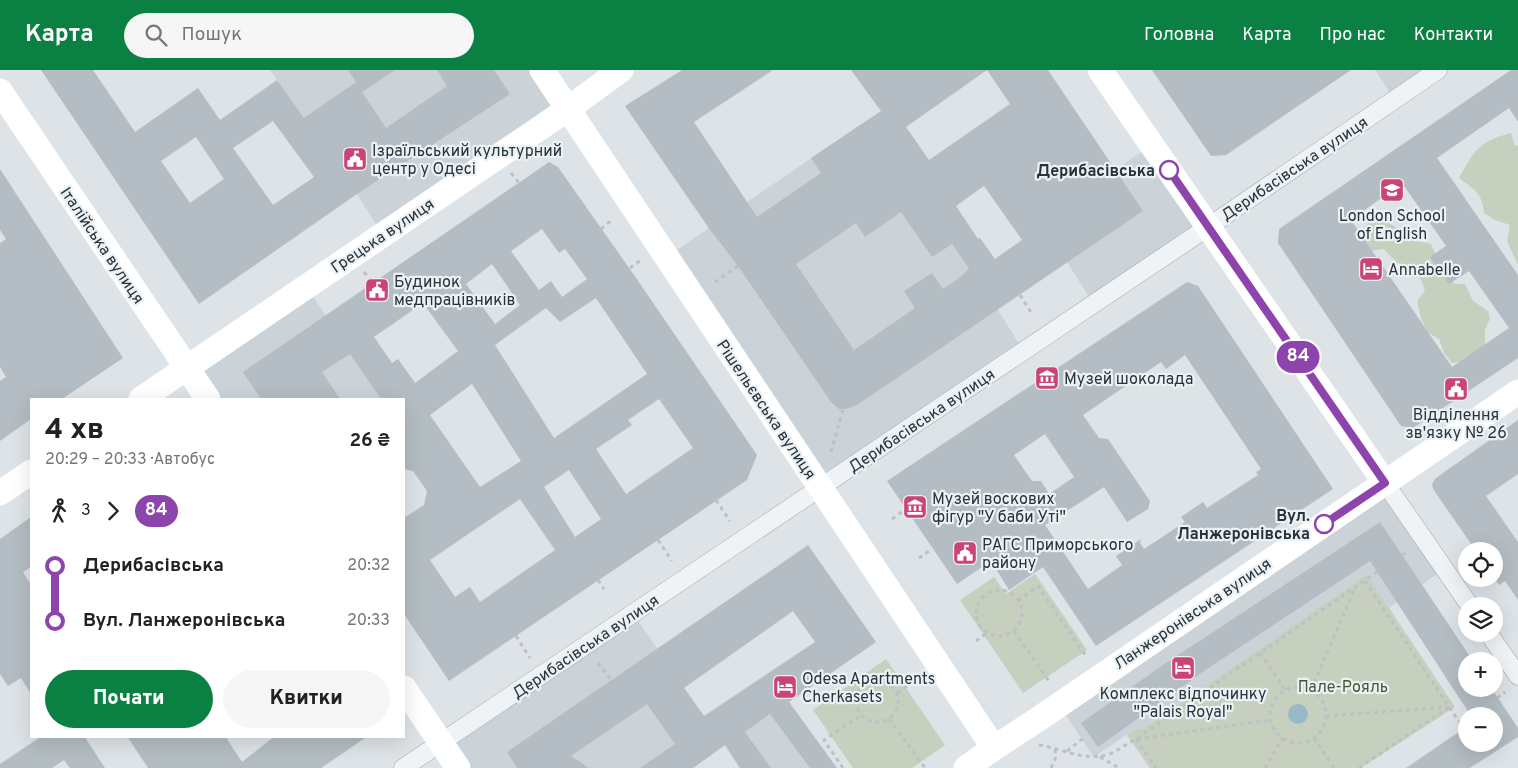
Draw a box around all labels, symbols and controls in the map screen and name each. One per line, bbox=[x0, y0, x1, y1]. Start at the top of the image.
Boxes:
search box bbox=[124, 13, 474, 58]
text: Карта bbox=[25, 20, 94, 50]
icon: search bbox=[142, 21, 170, 49]
text: Пошук bbox=[182, 23, 242, 47]
text: Головна bbox=[1144, 24, 1214, 47]
text: Карта bbox=[1242, 24, 1292, 47]
text: Про нас bbox=[1320, 24, 1386, 47]
text: Контакти bbox=[1414, 24, 1493, 47]
street label: Дерибасівська вулиця bbox=[1218, 113, 1372, 226]
place label: Ізраїльський культурний центр у Одесі bbox=[372, 142, 562, 180]
public building icon: Ізраїльський культурний центр у Одесі bbox=[342, 146, 368, 172]
marker: Дерибасівська bbox=[1159, 160, 1179, 180]
place label: Дерибасівська bbox=[1036, 162, 1155, 182]
school or university icon: London School of English bbox=[1379, 177, 1405, 203]
street label: Італійська вулиця bbox=[55, 184, 148, 308]
street label: Грецька вулиця bbox=[328, 195, 439, 279]
place label: London School of English bbox=[1339, 207, 1445, 245]
hotel icon: Annabelle bbox=[1358, 256, 1384, 282]
place label: Annabelle bbox=[1388, 261, 1460, 281]
place label: Будинок медпрацівників bbox=[394, 273, 515, 311]
public building icon: Будинок медпрацівників bbox=[364, 277, 390, 303]
street label: Рішельєвська вулиця bbox=[711, 337, 819, 484]
line badge: 84 bbox=[1276, 341, 1320, 373]
text: 84 bbox=[1287, 345, 1309, 368]
street label: Дерибасівська вулиця bbox=[845, 365, 999, 478]
museum icon: Музей шоколада bbox=[1034, 365, 1060, 391]
place label: Музей шоколада bbox=[1064, 370, 1194, 390]
public building icon: Відділення зв'язку № 26 bbox=[1443, 376, 1469, 402]
place label: Відділення зв'язку № 26 bbox=[1405, 406, 1507, 444]
text: 4 хв bbox=[45, 413, 104, 449]
text: 26 ₴ bbox=[349, 429, 390, 453]
text: 20:29 – 20:33 · Автобус bbox=[45, 450, 215, 470]
place label: Музей воскових фігур "У баби Уті" bbox=[932, 490, 1066, 528]
museum icon: Музей воскових фігур "У баби Уті" bbox=[902, 494, 928, 520]
icon: walk bbox=[45, 497, 73, 525]
icon: forward bbox=[99, 497, 127, 525]
text: 84 bbox=[145, 499, 168, 522]
text: 3 bbox=[81, 501, 91, 521]
place label: Вул. Ланжеронівська bbox=[1177, 507, 1310, 545]
marker: Вул. Ланжеронівська bbox=[1314, 514, 1334, 534]
place label: РАГС Приморського району bbox=[982, 536, 1134, 574]
public building icon: РАГС Приморського району bbox=[952, 540, 978, 566]
map controls bbox=[1458, 542, 1503, 752]
button: locate bbox=[1458, 542, 1503, 587]
text: Дерибасівська bbox=[83, 554, 224, 578]
street label: Ланжеронівська вулиця bbox=[1111, 554, 1276, 675]
text: 20:32 bbox=[347, 556, 390, 576]
street label: Дерибасівська вулиця bbox=[509, 591, 663, 704]
button: layers bbox=[1458, 597, 1503, 642]
text: Вул. Ланжеронівська bbox=[83, 609, 285, 633]
text: 20:33 bbox=[347, 611, 390, 631]
button: + bbox=[1458, 652, 1503, 697]
hotel icon: Комплекс відпочинку "Palais Royal" bbox=[1170, 655, 1196, 681]
button: Почати bbox=[45, 670, 213, 728]
button: Квитки bbox=[223, 670, 390, 728]
place label: Odesa Apartments Cherkasets bbox=[802, 670, 935, 708]
hotel icon: Odesa Apartments Cherkasets bbox=[772, 674, 798, 700]
park label: Пале-Рояль bbox=[1298, 678, 1388, 698]
place label: Комплекс відпочинку "Palais Royal" bbox=[1100, 685, 1266, 723]
button: − bbox=[1458, 707, 1503, 752]

